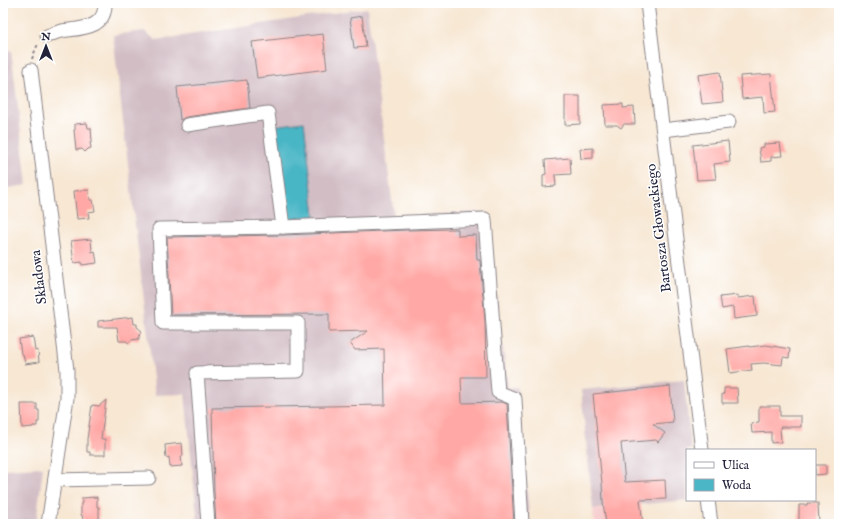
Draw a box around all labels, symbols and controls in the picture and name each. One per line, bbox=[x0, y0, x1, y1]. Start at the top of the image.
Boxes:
north arrow bbox=[26, 26, 66, 66]
text: N bbox=[40, 30, 51, 44]
street label: Bartosza Głowackiego bbox=[642, 162, 676, 293]
street label: Składowa bbox=[27, 248, 51, 305]
legend bbox=[686, 449, 816, 501]
text: Ulica bbox=[722, 458, 750, 473]
text: Woda bbox=[722, 478, 752, 493]

